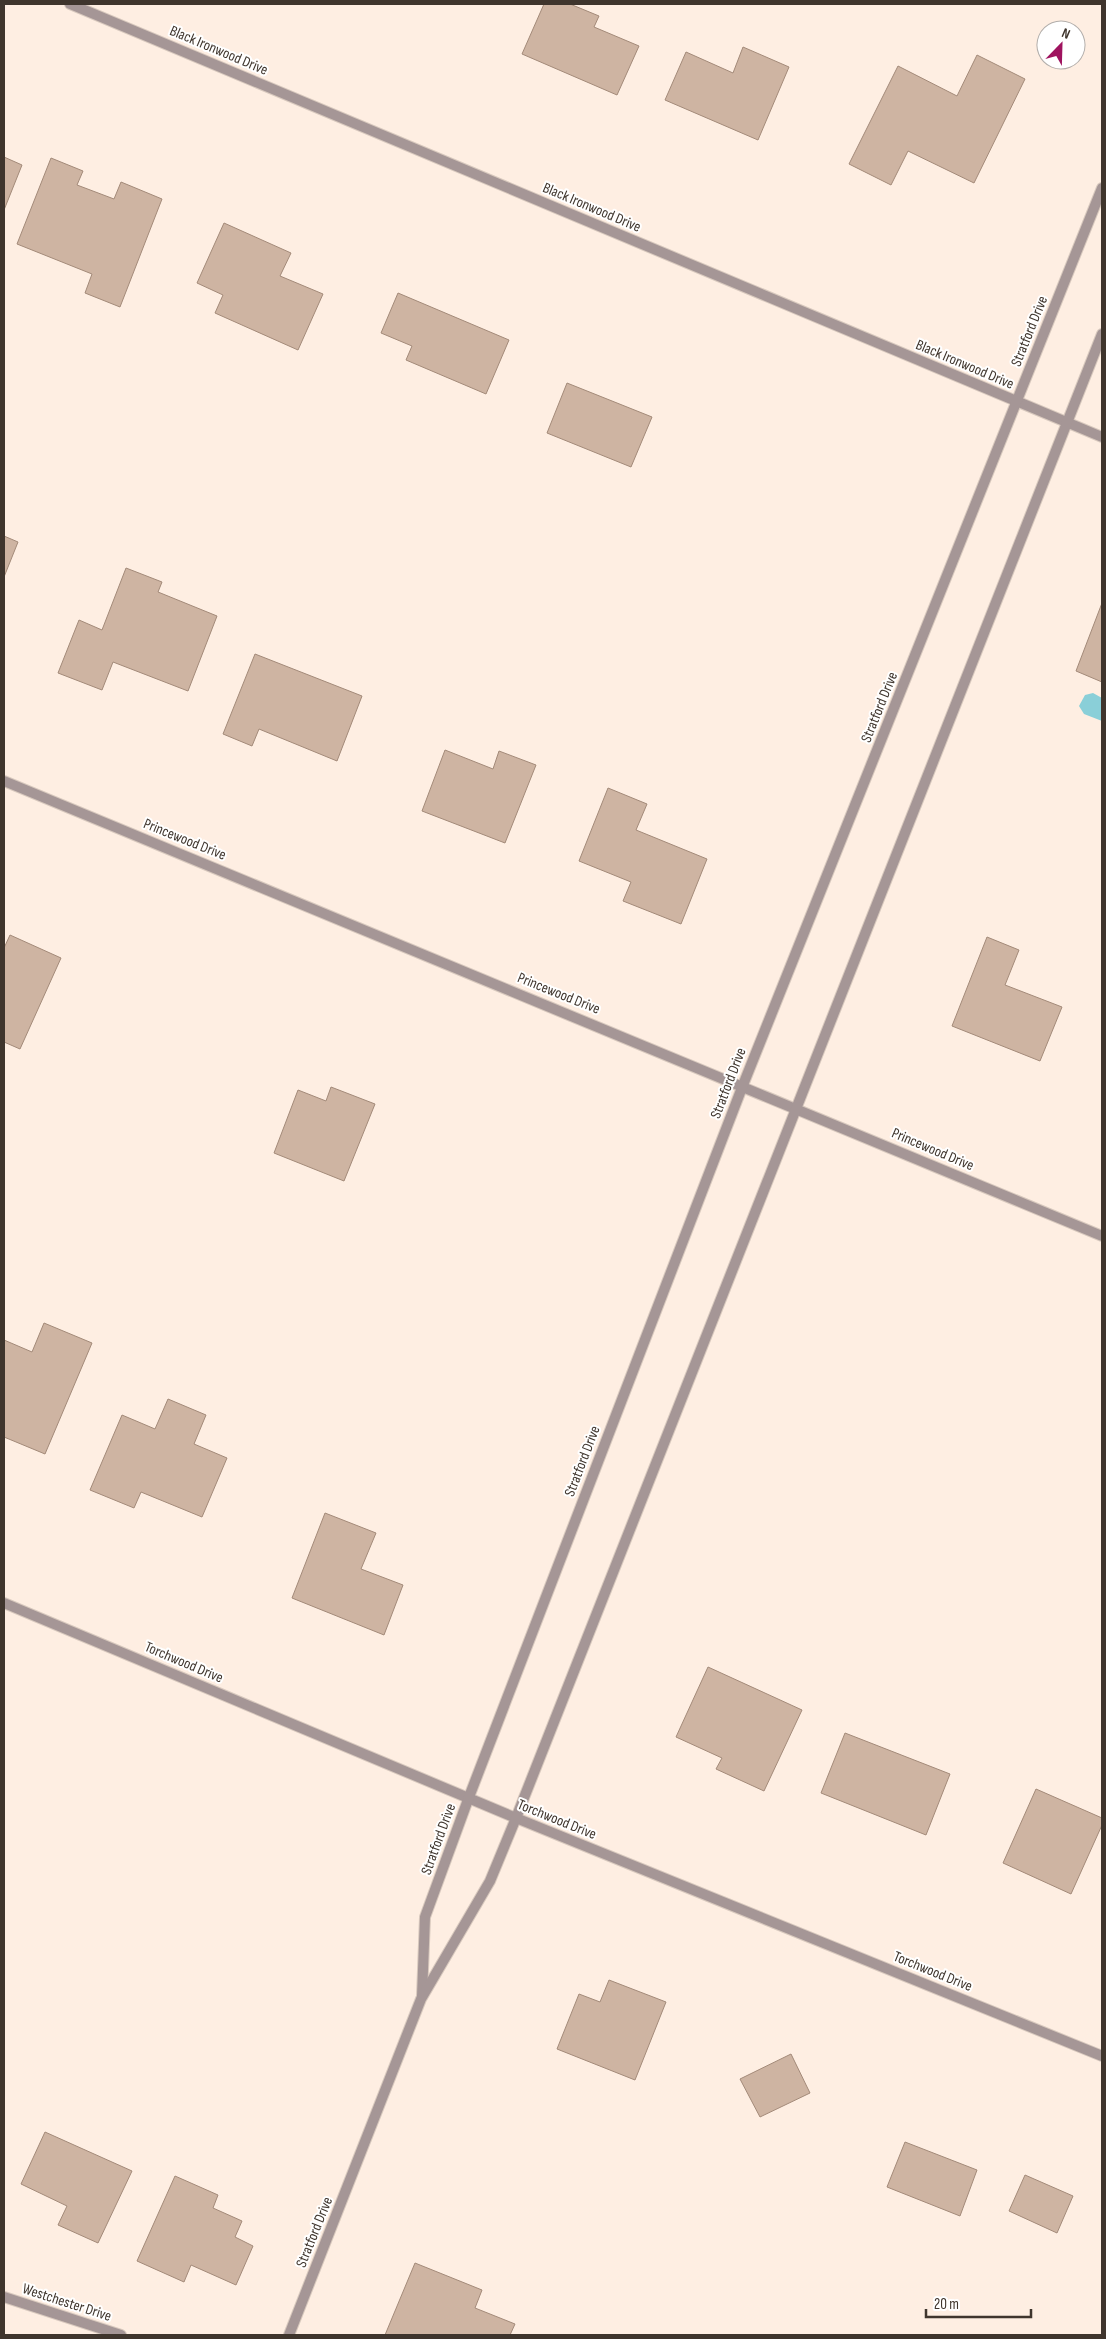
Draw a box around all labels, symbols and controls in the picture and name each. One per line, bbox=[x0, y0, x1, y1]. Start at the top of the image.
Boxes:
north arrow bbox=[1036, 20, 1086, 70]
street label: Black Ironwood Drive bbox=[167, 21, 271, 80]
text: N bbox=[1059, 24, 1073, 43]
street label: Black Ironwood Drive bbox=[540, 178, 644, 237]
street label: Stratford Drive bbox=[1007, 293, 1052, 369]
street label: Black Ironwood Drive bbox=[913, 335, 1017, 394]
street label: Stratford Drive bbox=[857, 669, 902, 745]
street label: Princewood Drive bbox=[141, 814, 229, 865]
street label: Princewood Drive bbox=[515, 968, 603, 1019]
street label: Stratford Drive bbox=[706, 1045, 751, 1121]
street label: Princewood Drive bbox=[889, 1124, 977, 1175]
street label: Stratford Drive bbox=[560, 1423, 605, 1499]
street label: Torchwood Drive bbox=[142, 1637, 226, 1688]
street label: Torchwood Drive bbox=[515, 1795, 599, 1844]
street label: Stratford Drive bbox=[417, 1801, 460, 1877]
street label: Torchwood Drive bbox=[891, 1947, 975, 1996]
street label: Stratford Drive bbox=[292, 2194, 337, 2270]
street label: Westchester Drive bbox=[20, 2279, 114, 2326]
scale bar bbox=[926, 2286, 1031, 2318]
text: 20 m bbox=[934, 2295, 959, 2314]

